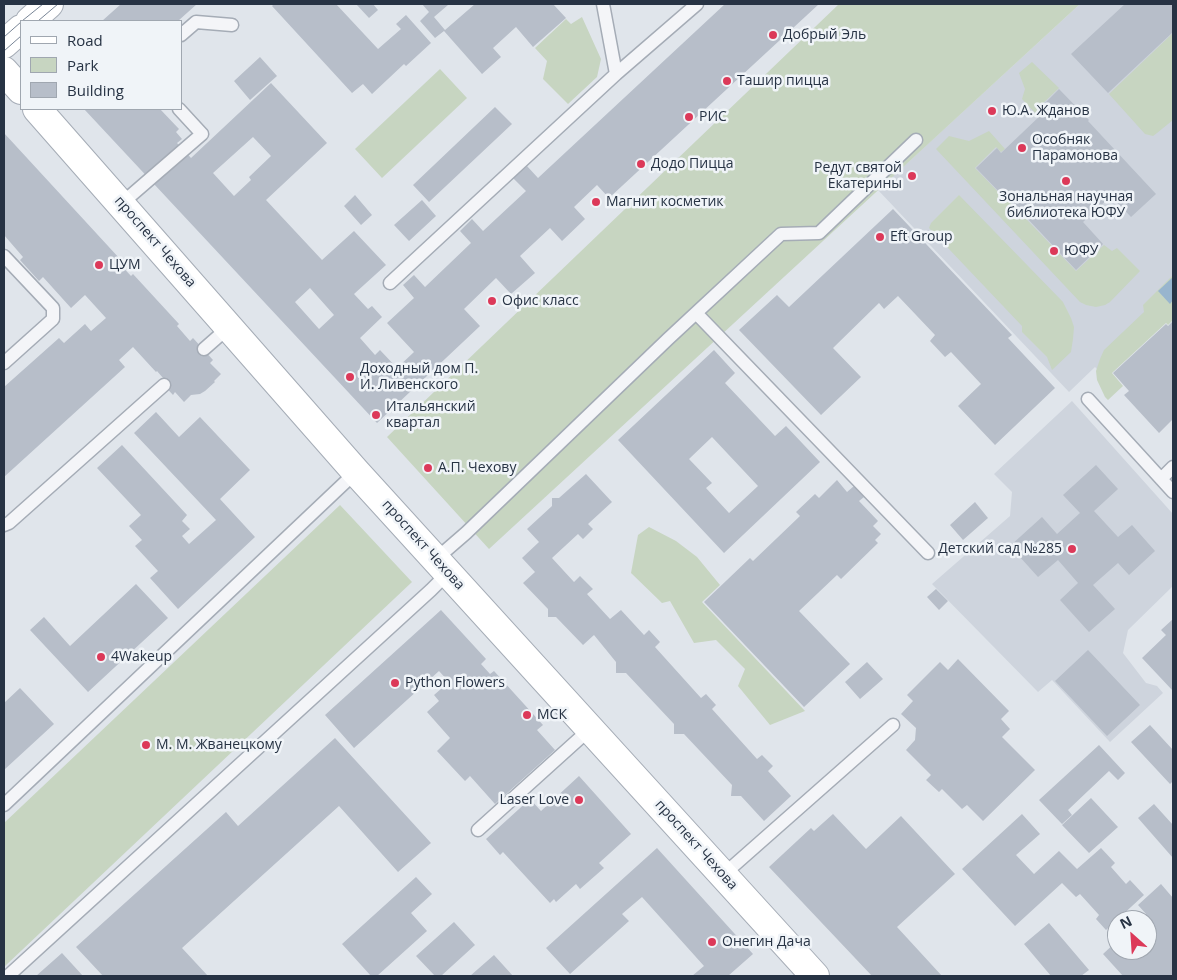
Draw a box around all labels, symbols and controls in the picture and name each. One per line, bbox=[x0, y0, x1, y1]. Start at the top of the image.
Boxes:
legend bbox=[20, 20, 182, 110]
place label: Добрый Эль bbox=[783, 27, 866, 43]
marker: Добрый Эль bbox=[767, 29, 779, 41]
text: Road bbox=[67, 30, 103, 50]
text: Park bbox=[67, 55, 98, 75]
place label: Ташир пицца bbox=[737, 73, 829, 89]
marker: Ташир пицца bbox=[721, 75, 733, 87]
text: Building bbox=[67, 80, 124, 100]
place label: Ю.А. Жданов bbox=[1002, 103, 1089, 119]
marker: Ю.А. Жданов bbox=[986, 105, 998, 117]
place label: РИС bbox=[699, 109, 727, 125]
marker: РИС bbox=[683, 111, 695, 123]
place label: Особняк Парамонова bbox=[1032, 132, 1118, 164]
marker: Особняк Парамонова bbox=[1016, 142, 1028, 154]
place label: Додо Пицца bbox=[651, 156, 734, 172]
marker: Додо Пицца bbox=[635, 158, 647, 170]
place label: Редут святой Екатерины bbox=[814, 160, 902, 192]
marker: Редут святой Екатерины bbox=[906, 170, 918, 182]
marker: Зональная научная библиотека ЮФУ bbox=[1060, 175, 1072, 187]
place label: Зональная научная библиотека ЮФУ bbox=[999, 189, 1133, 222]
street label: проспект Чехова bbox=[111, 193, 199, 291]
place label: Магнит косметик bbox=[606, 194, 724, 210]
marker: Магнит косметик bbox=[590, 196, 602, 208]
place label: Eft Group bbox=[890, 229, 953, 245]
marker: Eft Group bbox=[874, 231, 886, 243]
place label: ЮФУ bbox=[1064, 243, 1098, 259]
marker: ЮФУ bbox=[1048, 245, 1060, 257]
place label: ЦУМ bbox=[109, 257, 141, 273]
marker: ЦУМ bbox=[93, 259, 105, 271]
place label: Офис класс bbox=[502, 293, 579, 309]
marker: Офис класс bbox=[486, 295, 498, 307]
place label: Доходный дом П. И. Ливенского bbox=[360, 361, 478, 394]
marker: Доходный дом П. И. Ливенского bbox=[344, 371, 356, 383]
place label: Итальянский квартал bbox=[386, 399, 476, 432]
marker: Итальянский квартал bbox=[370, 409, 382, 421]
place label: А.П. Чехову bbox=[438, 460, 516, 476]
marker: А.П. Чехову bbox=[422, 462, 434, 474]
street label: проспект Чехова bbox=[378, 496, 468, 594]
place label: Детский сад №285 bbox=[938, 541, 1062, 557]
marker: Детский сад №285 bbox=[1066, 543, 1078, 555]
place label: 4Wakeup bbox=[111, 649, 172, 665]
marker: 4Wakeup bbox=[95, 651, 107, 663]
place label: Python Flowers bbox=[405, 675, 505, 691]
marker: Python Flowers bbox=[389, 677, 401, 689]
place label: МСК bbox=[537, 707, 567, 723]
marker: МСК bbox=[521, 709, 533, 721]
place label: М. М. Жванецкому bbox=[156, 737, 282, 753]
marker: М. М. Жванецкому bbox=[140, 739, 152, 751]
place label: Laser Love bbox=[499, 792, 569, 808]
marker: Laser Love bbox=[573, 794, 585, 806]
street label: проспект Чехова bbox=[651, 796, 741, 894]
north arrow bbox=[1107, 910, 1157, 960]
text: N bbox=[1116, 911, 1135, 933]
place label: Онегин Дача bbox=[722, 934, 811, 950]
marker: Онегин Дача bbox=[706, 936, 718, 948]

